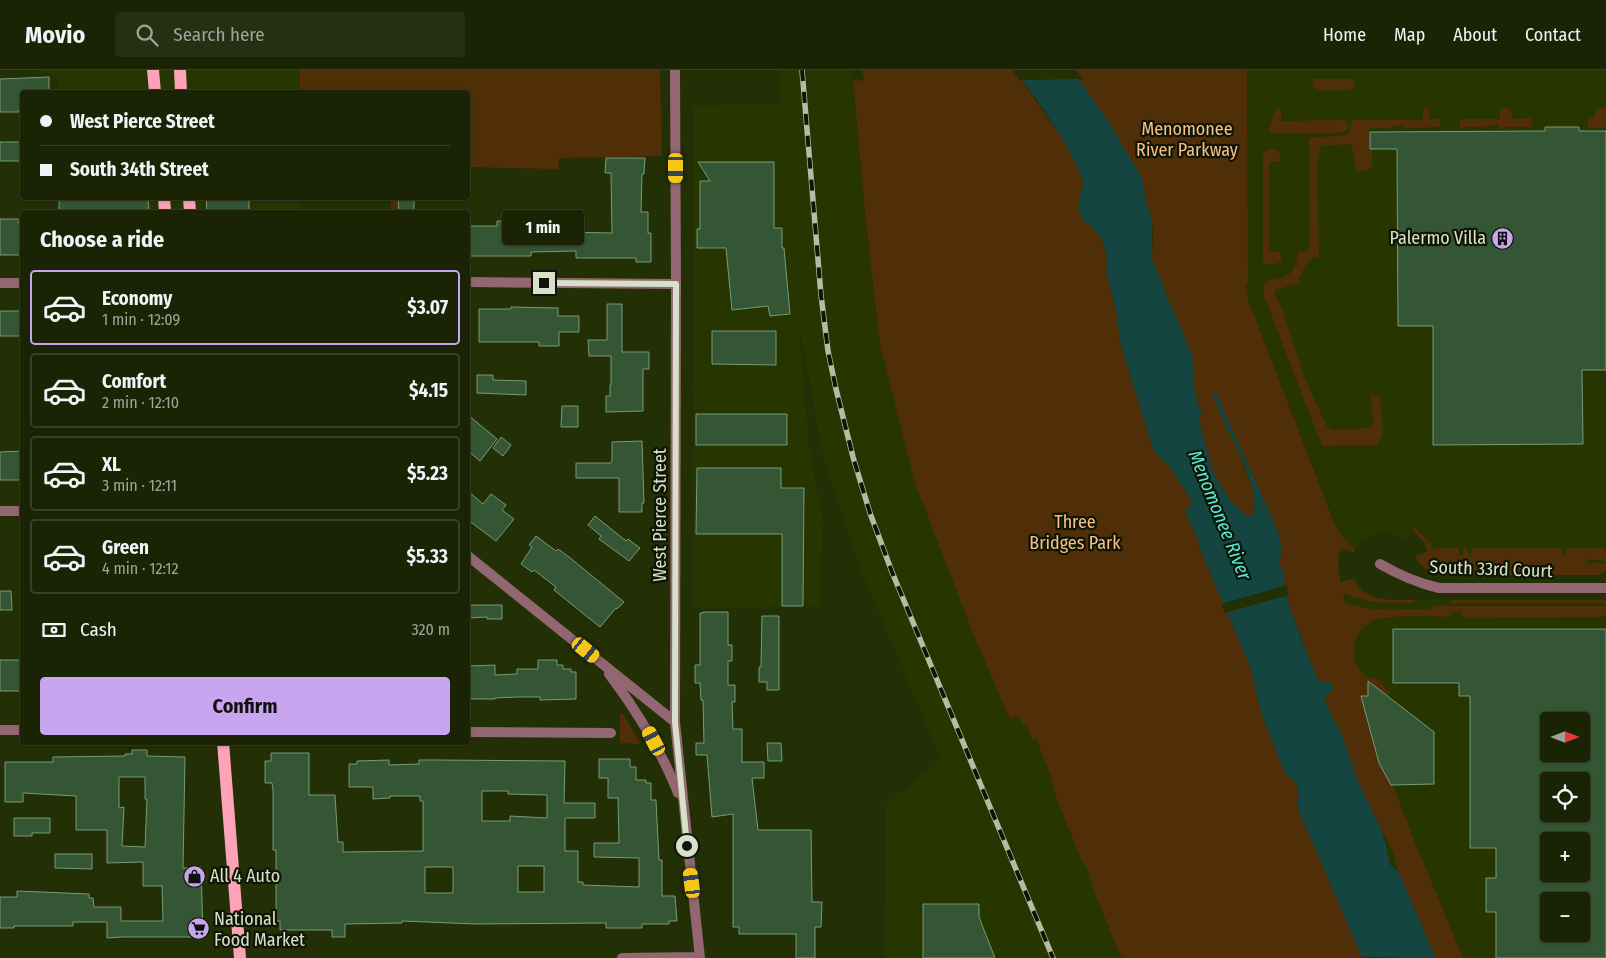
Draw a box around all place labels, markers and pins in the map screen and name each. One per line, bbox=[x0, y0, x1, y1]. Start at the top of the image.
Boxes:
building icon: Palermo Villa bbox=[1490, 226, 1514, 250]
place label: Palermo Villa bbox=[1390, 227, 1486, 249]
shop icon: All 4 Auto bbox=[182, 864, 206, 888]
place label: All 4 Auto bbox=[210, 865, 280, 887]
place label: National Food Market bbox=[214, 908, 305, 951]
supermarket icon: National Food Market bbox=[186, 917, 210, 941]

